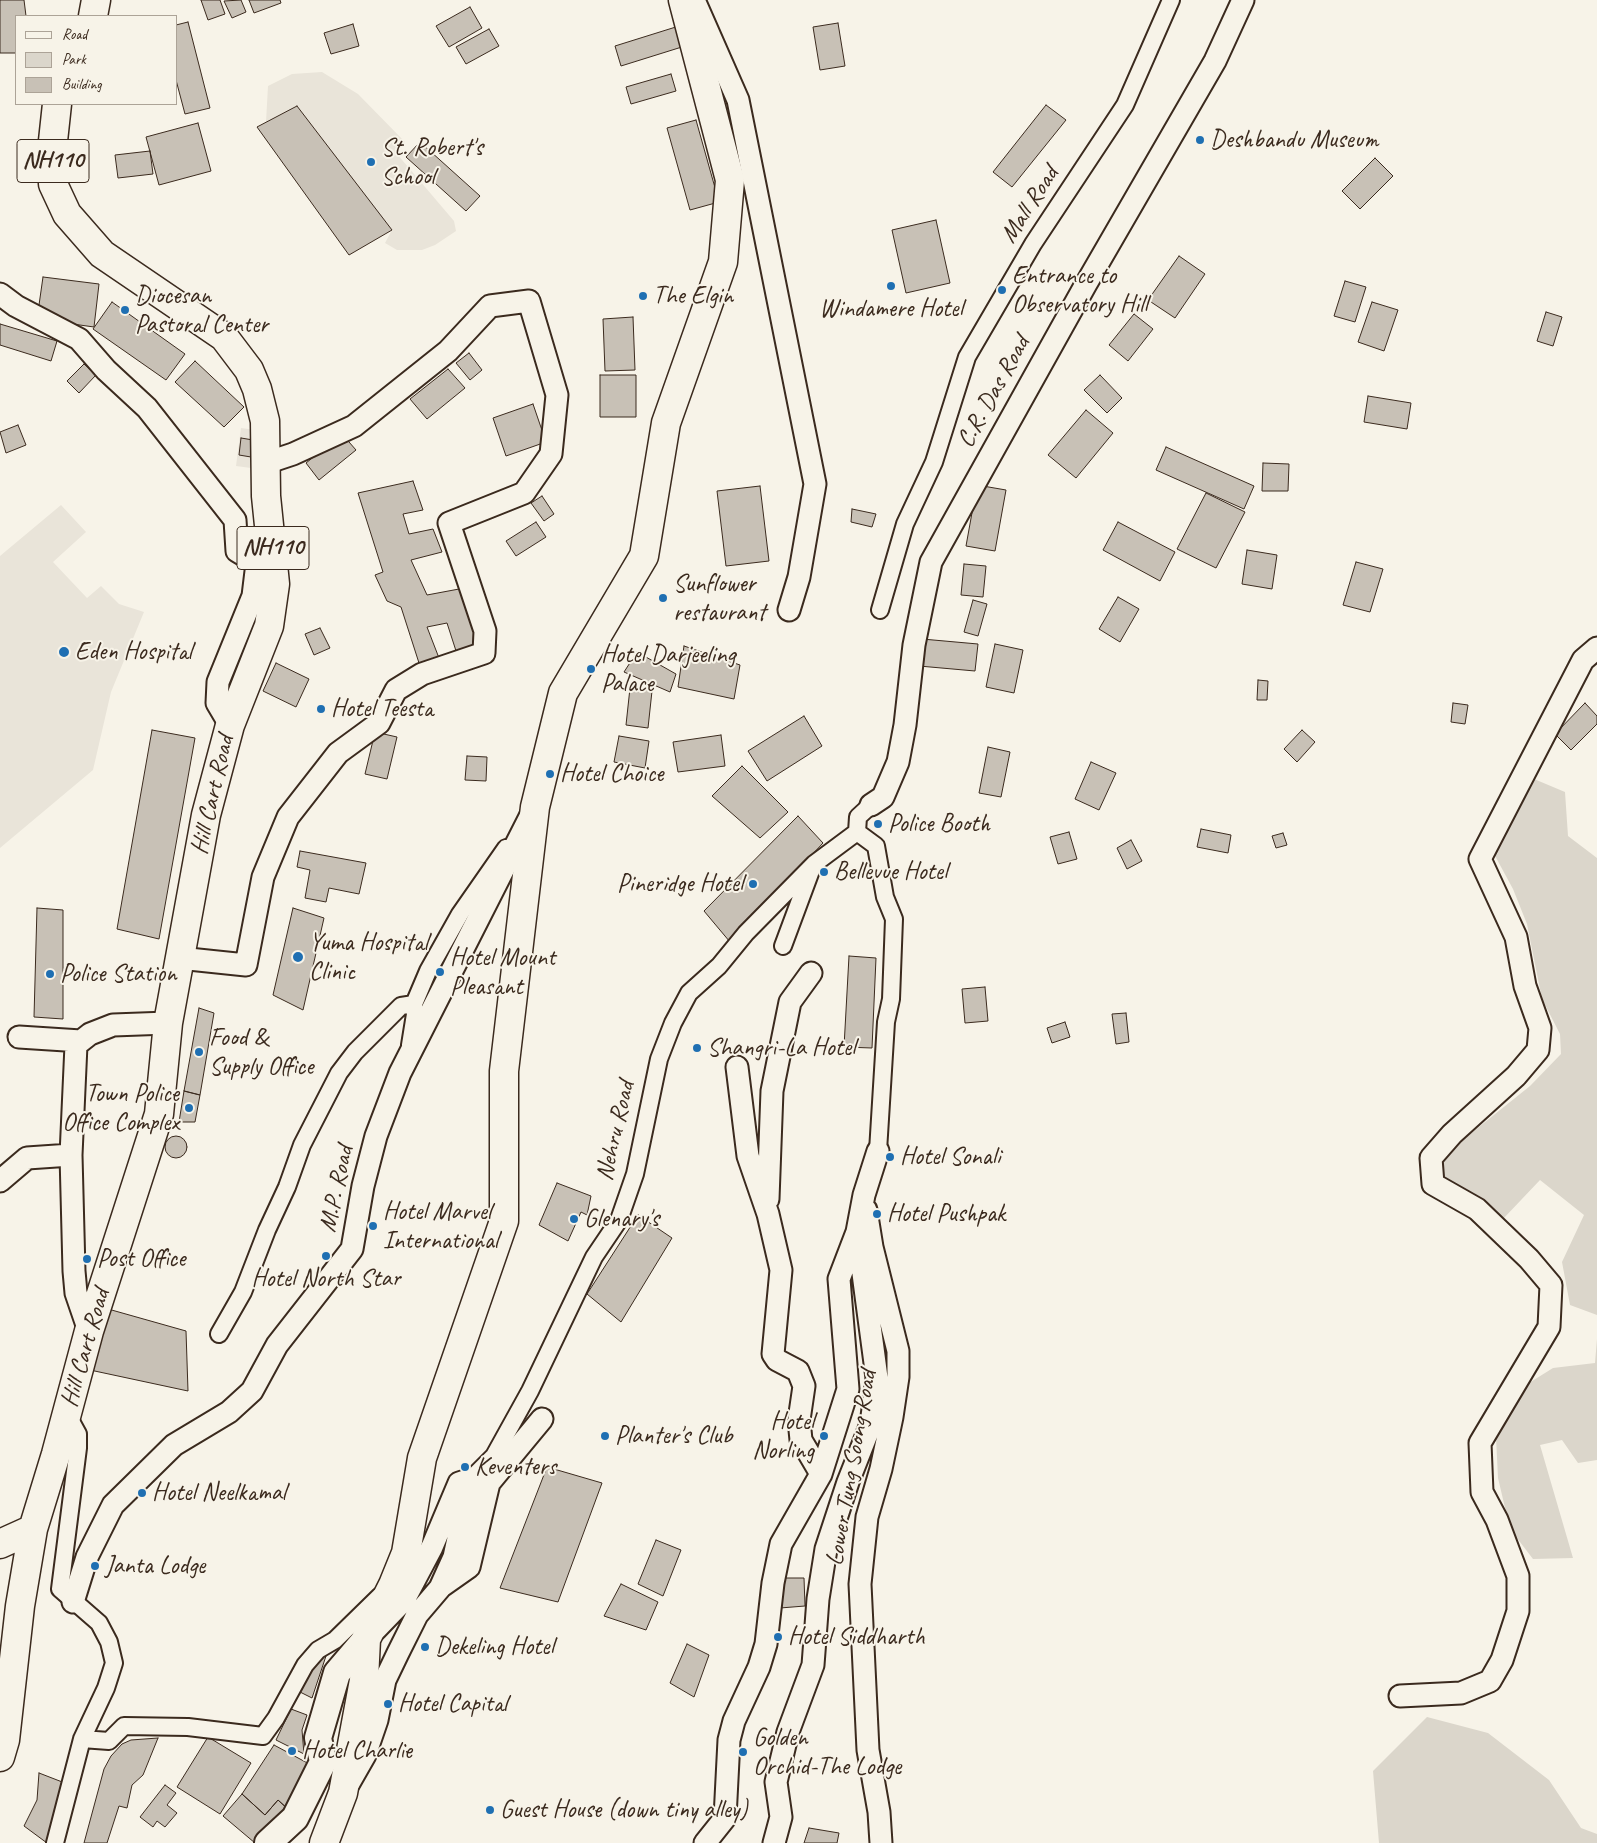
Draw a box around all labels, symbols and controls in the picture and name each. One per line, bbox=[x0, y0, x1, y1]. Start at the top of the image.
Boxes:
legend bbox=[15, 15, 178, 105]
text: Road bbox=[62, 25, 87, 44]
text: Park bbox=[62, 50, 86, 69]
text: Building bbox=[62, 75, 101, 94]
place label: Deshbandu Museum bbox=[1210, 125, 1378, 155]
place label: St. Robert's School bbox=[381, 133, 483, 192]
marker: Deshbandu Museum bbox=[1194, 134, 1206, 146]
road number: NH110 bbox=[17, 140, 89, 182]
marker: St. Robert's School bbox=[365, 156, 377, 168]
street label: Mall Road bbox=[994, 161, 1066, 249]
place label: Entrance to Observatory Hill bbox=[1012, 261, 1147, 320]
marker: Windamere Hotel bbox=[885, 280, 897, 292]
place label: Diocesan Pastoral Center bbox=[135, 281, 268, 340]
place label: The Elgin bbox=[653, 281, 733, 311]
marker: Entrance to Observatory Hill bbox=[996, 284, 1008, 296]
marker: The Elgin bbox=[637, 290, 649, 302]
place label: Windamere Hotel bbox=[819, 294, 963, 324]
marker: Diocesan Pastoral Center bbox=[119, 304, 131, 316]
street label: C.R. Das Road bbox=[951, 331, 1037, 453]
road number: NH110 bbox=[237, 526, 309, 570]
place label: Sunflower restaurant bbox=[673, 569, 766, 628]
marker: Sunflower restaurant bbox=[657, 592, 669, 604]
place label: Eden Hospital bbox=[75, 637, 192, 667]
place label: Hotel Darjeeling Palace bbox=[601, 640, 735, 699]
marker: Eden Hospital bbox=[57, 645, 71, 659]
marker: Hotel Darjeeling Palace bbox=[585, 663, 597, 675]
place label: Hotel Teesta bbox=[331, 694, 433, 724]
marker: Hotel Teesta bbox=[315, 703, 327, 715]
street label: Hill Cart Road bbox=[185, 732, 241, 858]
place label: Hotel Choice bbox=[560, 759, 663, 789]
marker: Hotel Choice bbox=[544, 768, 556, 780]
place label: Police Booth bbox=[888, 809, 990, 839]
marker: Police Booth bbox=[872, 818, 884, 830]
place label: Bellevue Hotel bbox=[834, 857, 947, 887]
marker: Bellevue Hotel bbox=[818, 866, 830, 878]
place label: Pineridge Hotel bbox=[617, 869, 743, 899]
marker: Pineridge Hotel bbox=[747, 878, 759, 890]
place label: Yuma Hospital Clinic bbox=[309, 928, 428, 987]
place label: Hotel Mount Pleasant bbox=[450, 943, 555, 1002]
marker: Yuma Hospital Clinic bbox=[291, 950, 305, 964]
place label: Police Station bbox=[60, 959, 176, 989]
marker: Hotel Mount Pleasant bbox=[434, 966, 446, 978]
marker: Police Station bbox=[44, 968, 56, 980]
place label: Food & Supply Office bbox=[209, 1023, 313, 1082]
place label: Shangri-La Hotel bbox=[707, 1033, 855, 1063]
marker: Shangri-La Hotel bbox=[691, 1042, 703, 1054]
marker: Food & Supply Office bbox=[193, 1046, 205, 1058]
street label: Nehru Road bbox=[590, 1078, 642, 1184]
place label: Town Police Office Complex bbox=[62, 1079, 179, 1138]
marker: Town Police Office Complex bbox=[183, 1102, 195, 1114]
place label: Hotel Sonali bbox=[900, 1142, 1000, 1172]
street label: M.P. Road bbox=[313, 1143, 361, 1235]
marker: Hotel Sonali bbox=[884, 1151, 896, 1163]
place label: Hotel Marvel International bbox=[383, 1197, 498, 1256]
place label: Hotel Pushpak bbox=[887, 1199, 1005, 1229]
place label: Glenary's bbox=[584, 1204, 659, 1234]
marker: Hotel Pushpak bbox=[871, 1208, 883, 1220]
marker: Glenary's bbox=[568, 1213, 580, 1225]
marker: Hotel Marvel International bbox=[367, 1220, 379, 1232]
place label: Post Office bbox=[97, 1244, 185, 1274]
marker: Hotel North Star bbox=[320, 1250, 332, 1262]
marker: Post Office bbox=[81, 1253, 93, 1265]
place label: Hotel North Star bbox=[252, 1264, 400, 1294]
street label: Hill Cart Road bbox=[55, 1286, 117, 1410]
street label: Lower Tung Soong Road bbox=[820, 1368, 884, 1568]
place label: Hotel Norling bbox=[752, 1407, 814, 1466]
place label: Planter's Club bbox=[615, 1421, 732, 1451]
marker: Planter's Club bbox=[599, 1430, 611, 1442]
marker: Hotel Norling bbox=[818, 1430, 830, 1442]
place label: Keventers bbox=[475, 1452, 556, 1482]
marker: Keventers bbox=[459, 1461, 471, 1473]
place label: Hotel Neelkamal bbox=[152, 1478, 286, 1508]
marker: Hotel Neelkamal bbox=[136, 1487, 148, 1499]
place label: Janta Lodge bbox=[105, 1551, 205, 1581]
marker: Janta Lodge bbox=[89, 1560, 101, 1572]
place label: Hotel Siddharth bbox=[788, 1622, 925, 1652]
marker: Hotel Siddharth bbox=[772, 1631, 784, 1643]
place label: Dekeling Hotel bbox=[435, 1632, 554, 1662]
marker: Dekeling Hotel bbox=[419, 1641, 431, 1653]
place label: Hotel Capital bbox=[398, 1689, 507, 1719]
marker: Hotel Capital bbox=[382, 1698, 394, 1710]
place label: Golden Orchid-The Lodge bbox=[753, 1723, 901, 1782]
place label: Hotel Charlie bbox=[302, 1736, 412, 1766]
marker: Hotel Charlie bbox=[286, 1745, 298, 1757]
marker: Golden Orchid-The Lodge bbox=[737, 1746, 749, 1758]
place label: Guest House (down tiny alley) bbox=[500, 1795, 748, 1825]
marker: Guest House (down tiny alley) bbox=[484, 1804, 496, 1816]

